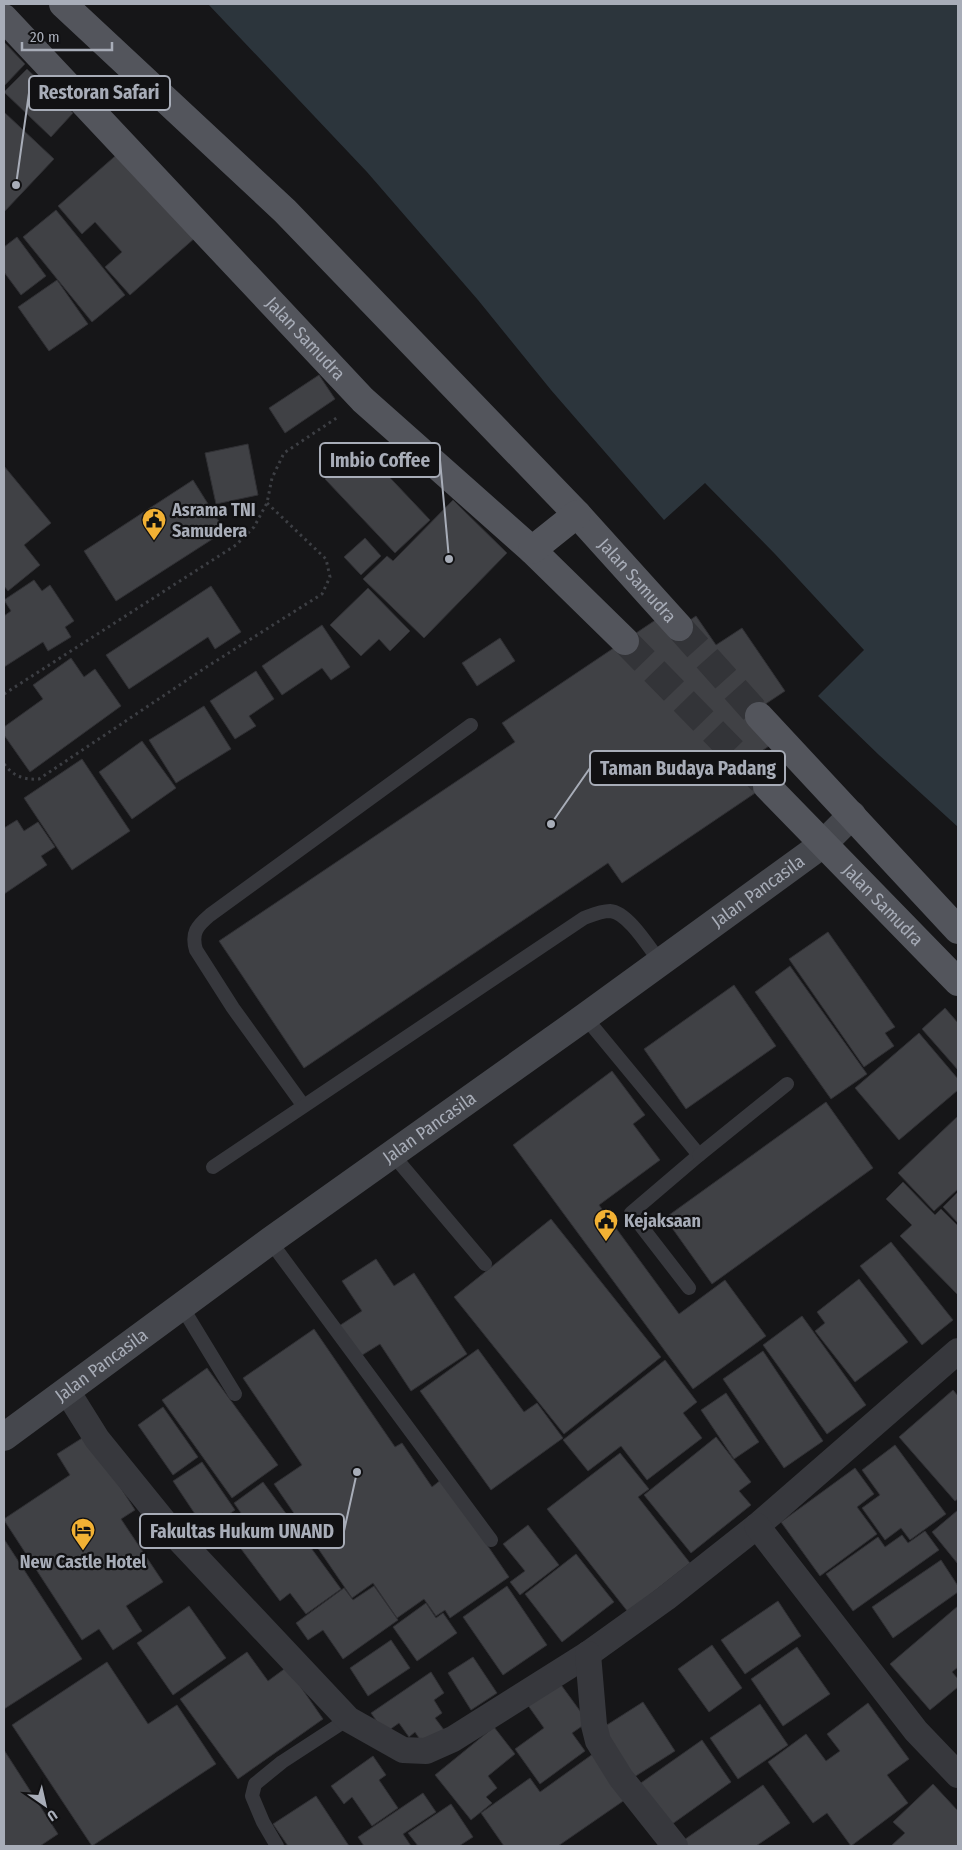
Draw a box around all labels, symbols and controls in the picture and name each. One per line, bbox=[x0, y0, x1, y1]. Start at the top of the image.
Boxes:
scale bar bbox=[22, 20, 112, 52]
text: 20 m bbox=[30, 28, 60, 46]
callout: Restoran Safari bbox=[29, 76, 170, 110]
text: Restoran Safari bbox=[38, 81, 160, 104]
street label: Jalan Samudra bbox=[261, 292, 350, 385]
callout: Imbio Coffee bbox=[320, 443, 440, 477]
text: Imbio Coffee bbox=[330, 449, 430, 472]
place label: Asrama TNI Samudera bbox=[171, 499, 256, 542]
public building icon: Asrama TNI Samudera bbox=[141, 507, 167, 541]
street label: Jalan Samudra bbox=[593, 534, 681, 627]
callout: Taman Budaya Padang bbox=[590, 751, 785, 785]
text: Taman Budaya Padang bbox=[600, 757, 776, 780]
street label: Jalan Pancasila bbox=[707, 850, 809, 932]
street label: Jalan Samudra bbox=[838, 859, 928, 951]
street label: Jalan Pancasila bbox=[378, 1087, 481, 1168]
public building icon: Kejaksaan bbox=[593, 1208, 619, 1242]
place label: Kejaksaan bbox=[624, 1210, 701, 1232]
street label: Jalan Pancasila bbox=[51, 1324, 152, 1407]
callout: Fakultas Hukum UNAND bbox=[140, 1514, 344, 1548]
hotel icon: New Castle Hotel bbox=[70, 1517, 96, 1551]
text: Fakultas Hukum UNAND bbox=[150, 1520, 334, 1543]
place label: New Castle Hotel bbox=[20, 1551, 146, 1573]
north arrow bbox=[20, 1780, 70, 1830]
text: U bbox=[44, 1806, 60, 1825]

